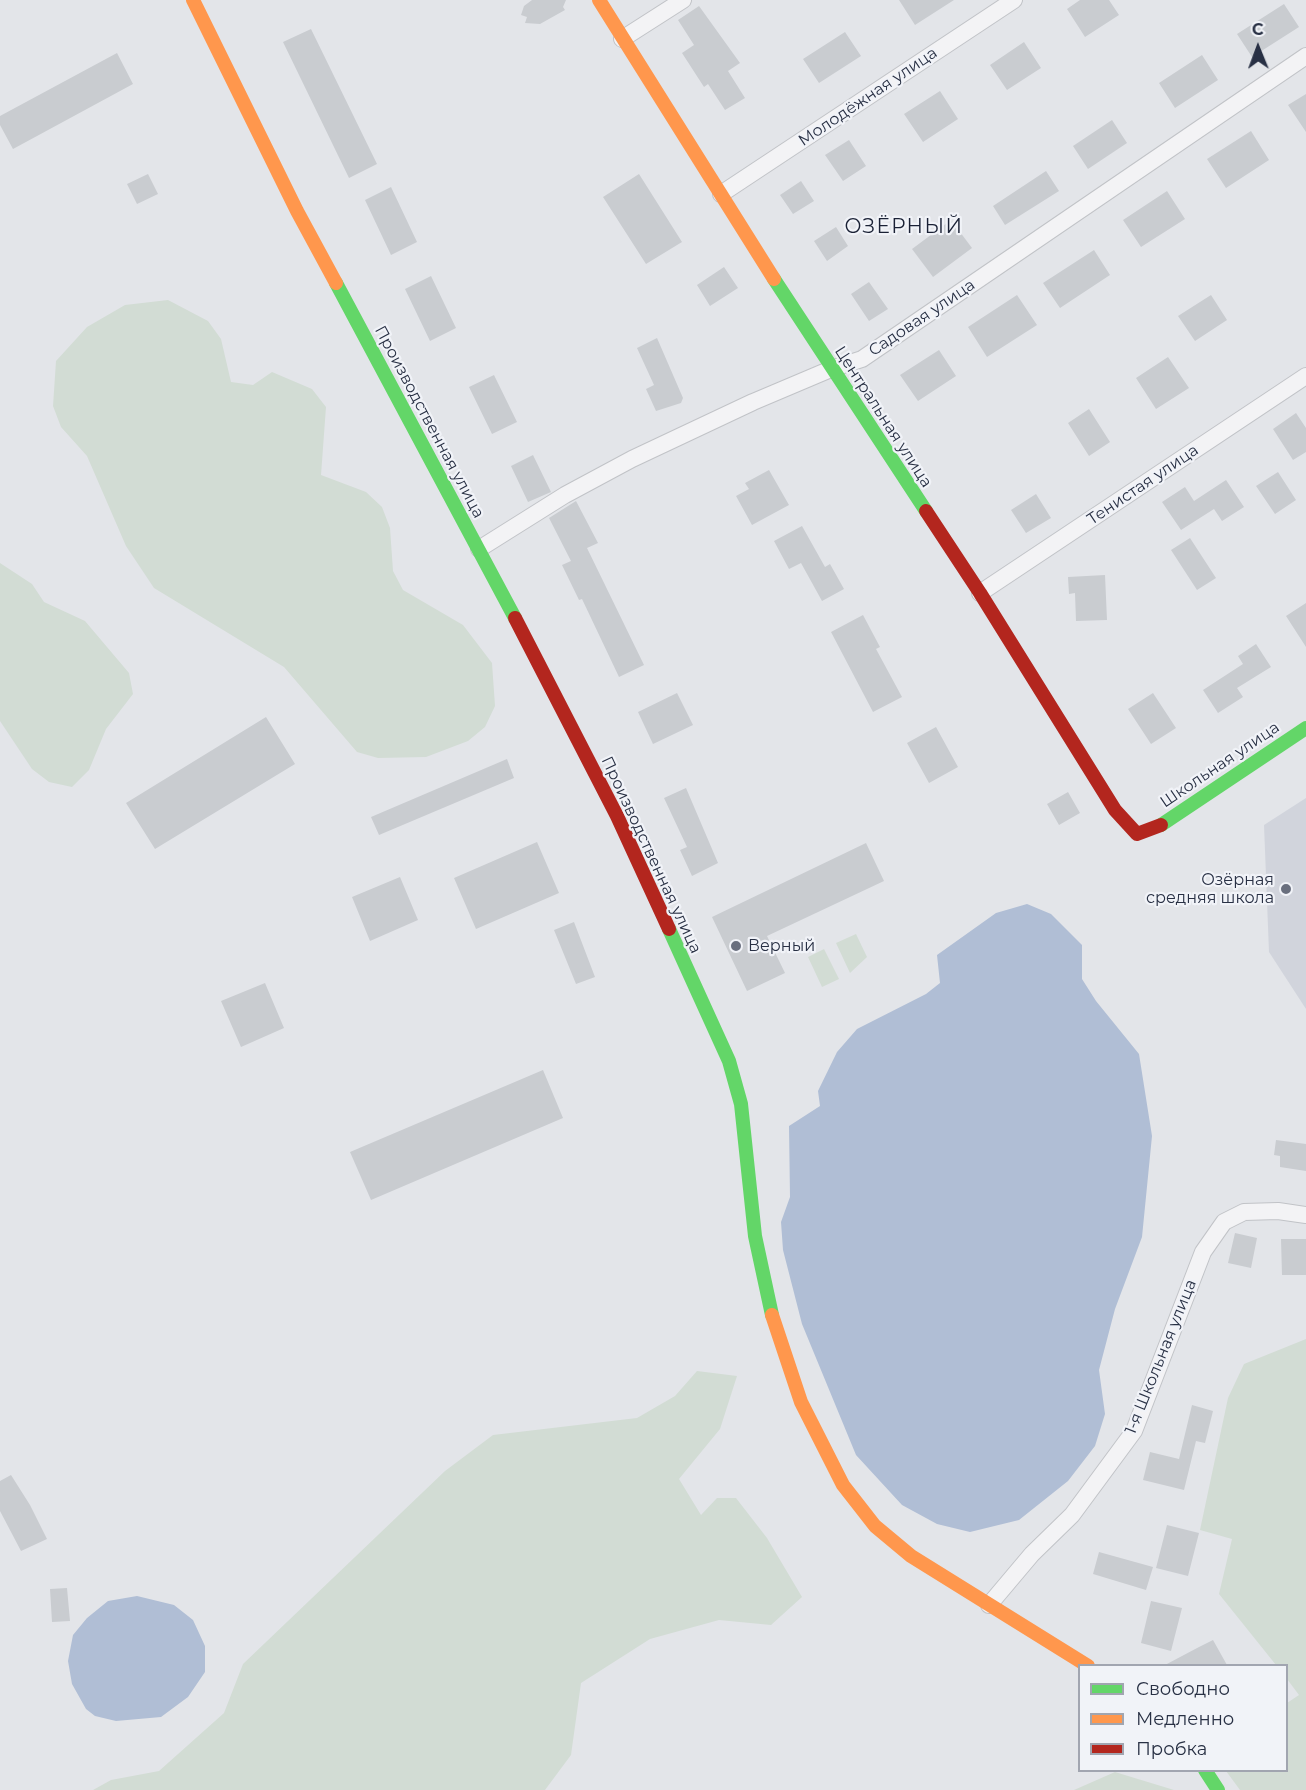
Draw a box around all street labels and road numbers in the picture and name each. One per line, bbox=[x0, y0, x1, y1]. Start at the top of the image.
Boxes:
street label: Молодёжная улица bbox=[795, 43, 941, 151]
street label: Садовая улица bbox=[865, 275, 979, 361]
street label: Производственная улица bbox=[370, 323, 488, 521]
street label: Центральная улица bbox=[830, 343, 936, 491]
street label: Тенистая улица bbox=[1084, 441, 1202, 529]
street label: Школьная улица bbox=[1157, 718, 1283, 812]
street label: Производственная улица bbox=[597, 754, 705, 956]
street label: 1-я Школьная улица bbox=[1121, 1277, 1201, 1437]

